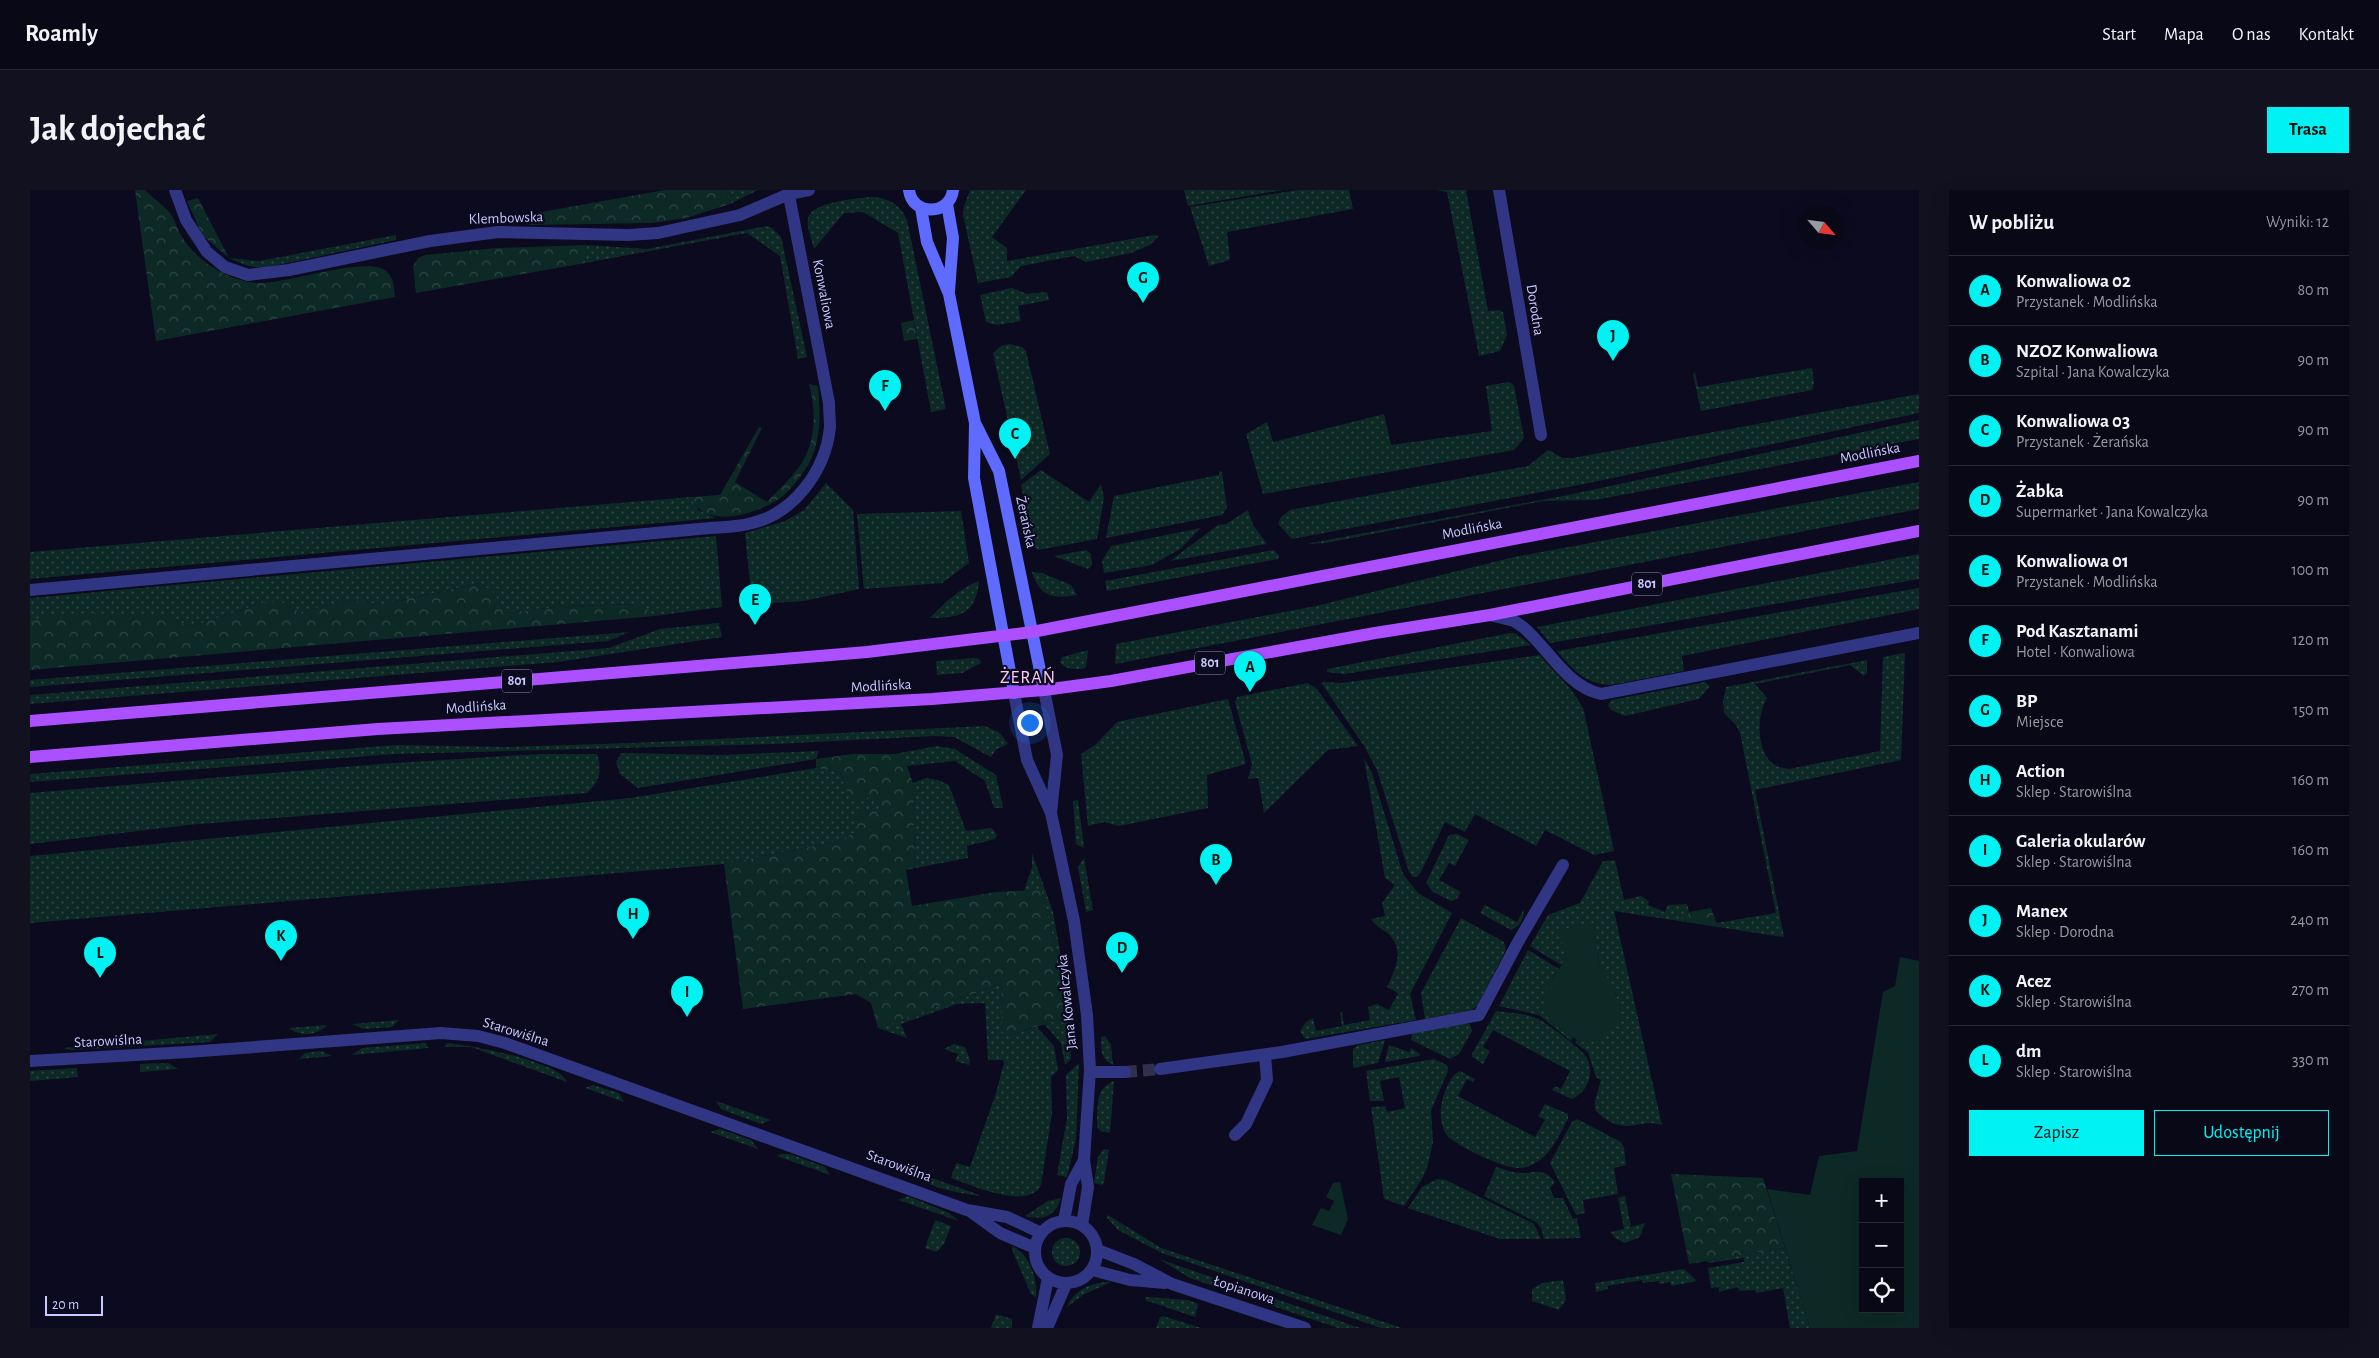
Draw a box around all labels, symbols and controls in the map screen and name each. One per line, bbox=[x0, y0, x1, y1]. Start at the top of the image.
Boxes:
text: Roamly bbox=[25, 22, 98, 46]
text: Start bbox=[2102, 26, 2136, 44]
text: Mapa bbox=[2164, 26, 2204, 44]
text: O nas bbox=[2232, 26, 2271, 44]
text: Kontakt bbox=[2299, 26, 2354, 44]
button: Trasa bbox=[2267, 107, 2349, 153]
text: Jak dojechać bbox=[30, 112, 205, 147]
north arrow bbox=[1799, 205, 1844, 250]
street label: Klembowska bbox=[468, 209, 544, 227]
text: W pobliżu bbox=[1969, 212, 2054, 233]
text: Wyniki: 12 bbox=[2266, 214, 2329, 230]
street label: Konwaliowa bbox=[810, 258, 838, 330]
pin: G bbox=[1127, 262, 1159, 303]
text: Konwaliowa 02 bbox=[2016, 272, 2131, 291]
text: A bbox=[1980, 282, 1990, 298]
text: 80 m bbox=[2298, 282, 2329, 298]
street label: Dorodna bbox=[1524, 283, 1546, 337]
text: Przystanek · Modlińska bbox=[2016, 294, 2158, 310]
pin: J bbox=[1597, 320, 1629, 361]
text: NZOZ Konwaliowa bbox=[2016, 342, 2158, 361]
text: B bbox=[1980, 352, 1990, 368]
text: 90 m bbox=[2298, 352, 2329, 368]
text: Szpital · Jana Kowalczyka bbox=[2016, 364, 2170, 380]
pin: F bbox=[869, 370, 901, 411]
text: Konwaliowa 03 bbox=[2016, 412, 2130, 431]
pin: C bbox=[999, 418, 1031, 459]
text: C bbox=[1981, 422, 1989, 438]
text: 90 m bbox=[2298, 422, 2329, 438]
text: Przystanek · Żerańska bbox=[2016, 434, 2149, 450]
street label: Modlińska bbox=[1839, 440, 1901, 466]
text: Żabka bbox=[2016, 482, 2064, 501]
text: D bbox=[1980, 492, 1990, 508]
text: 90 m bbox=[2298, 492, 2329, 508]
street label: Żerańska bbox=[1013, 494, 1041, 549]
text: Supermarket · Jana Kowalczyka bbox=[2016, 504, 2208, 520]
street label: Modlińska bbox=[1441, 516, 1503, 542]
text: Konwaliowa 01 bbox=[2016, 552, 2129, 571]
text: E bbox=[1981, 562, 1989, 578]
text: 100 m bbox=[2291, 562, 2329, 578]
road number: 801 bbox=[1632, 572, 1662, 596]
text: Przystanek · Modlińska bbox=[2016, 574, 2158, 590]
pin: E bbox=[739, 584, 771, 625]
text: Pod Kasztanami bbox=[2016, 622, 2138, 641]
text: F bbox=[1981, 632, 1989, 648]
text: 120 m bbox=[2292, 632, 2329, 648]
text: Hotel · Konwaliowa bbox=[2016, 644, 2135, 660]
pin: A bbox=[1234, 651, 1266, 692]
road number: 801 bbox=[1195, 652, 1225, 674]
district label: ŻERAŃ bbox=[1000, 666, 1056, 687]
road number: 801 bbox=[502, 670, 532, 692]
street label: Modlińska bbox=[850, 677, 912, 695]
text: BP bbox=[2016, 692, 2038, 711]
street label: Modlińska bbox=[445, 697, 507, 717]
text: G bbox=[1980, 702, 1990, 718]
text: 150 m bbox=[2293, 702, 2329, 718]
your location bbox=[1017, 710, 1043, 736]
text: Miejsce bbox=[2016, 714, 2064, 730]
text: Action bbox=[2016, 762, 2065, 781]
text: H bbox=[1979, 772, 1991, 788]
text: 160 m bbox=[2292, 772, 2329, 788]
text: Sklep · Starowiślna bbox=[2016, 784, 2132, 800]
text: Galeria okularów bbox=[2016, 832, 2146, 851]
text: I bbox=[1983, 842, 1987, 858]
text: 160 m bbox=[2292, 842, 2329, 858]
pin: B bbox=[1200, 844, 1232, 885]
text: Sklep · Starowiślna bbox=[2016, 854, 2132, 870]
pin: H bbox=[617, 898, 649, 939]
text: Manex bbox=[2016, 902, 2068, 921]
text: J bbox=[1982, 912, 1988, 928]
text: 240 m bbox=[2290, 912, 2329, 928]
pin: K bbox=[265, 920, 297, 961]
text: Sklep · Dorodna bbox=[2016, 924, 2114, 940]
pin: D bbox=[1106, 932, 1138, 973]
pin: L bbox=[84, 937, 116, 978]
street label: Jana Kowalczyka bbox=[1055, 954, 1079, 1050]
text: Acez bbox=[2016, 972, 2051, 991]
pin: I bbox=[671, 976, 703, 1017]
text: K bbox=[1980, 982, 1990, 998]
text: 270 m bbox=[2291, 982, 2329, 998]
text: Sklep · Starowiślna bbox=[2016, 994, 2132, 1010]
street label: Starowiślna bbox=[481, 1015, 551, 1049]
street label: Starowiślna bbox=[74, 1032, 143, 1050]
text: dm bbox=[2016, 1042, 2041, 1061]
text: L bbox=[1982, 1052, 1988, 1068]
text: 330 m bbox=[2292, 1052, 2329, 1068]
text: Sklep · Starowiślna bbox=[2016, 1064, 2132, 1080]
button: Zapisz bbox=[1969, 1110, 2144, 1156]
button: Udostępnij bbox=[2154, 1110, 2329, 1156]
street label: Starowiślna bbox=[864, 1147, 934, 1185]
map controls bbox=[1859, 1178, 1904, 1313]
button: + bbox=[1859, 1178, 1904, 1223]
button: − bbox=[1859, 1223, 1904, 1268]
button: locate bbox=[1859, 1268, 1904, 1313]
street label: Łopianowa bbox=[1212, 1273, 1276, 1307]
scale bar bbox=[45, 1293, 102, 1316]
text: 20 m bbox=[52, 1298, 79, 1312]

